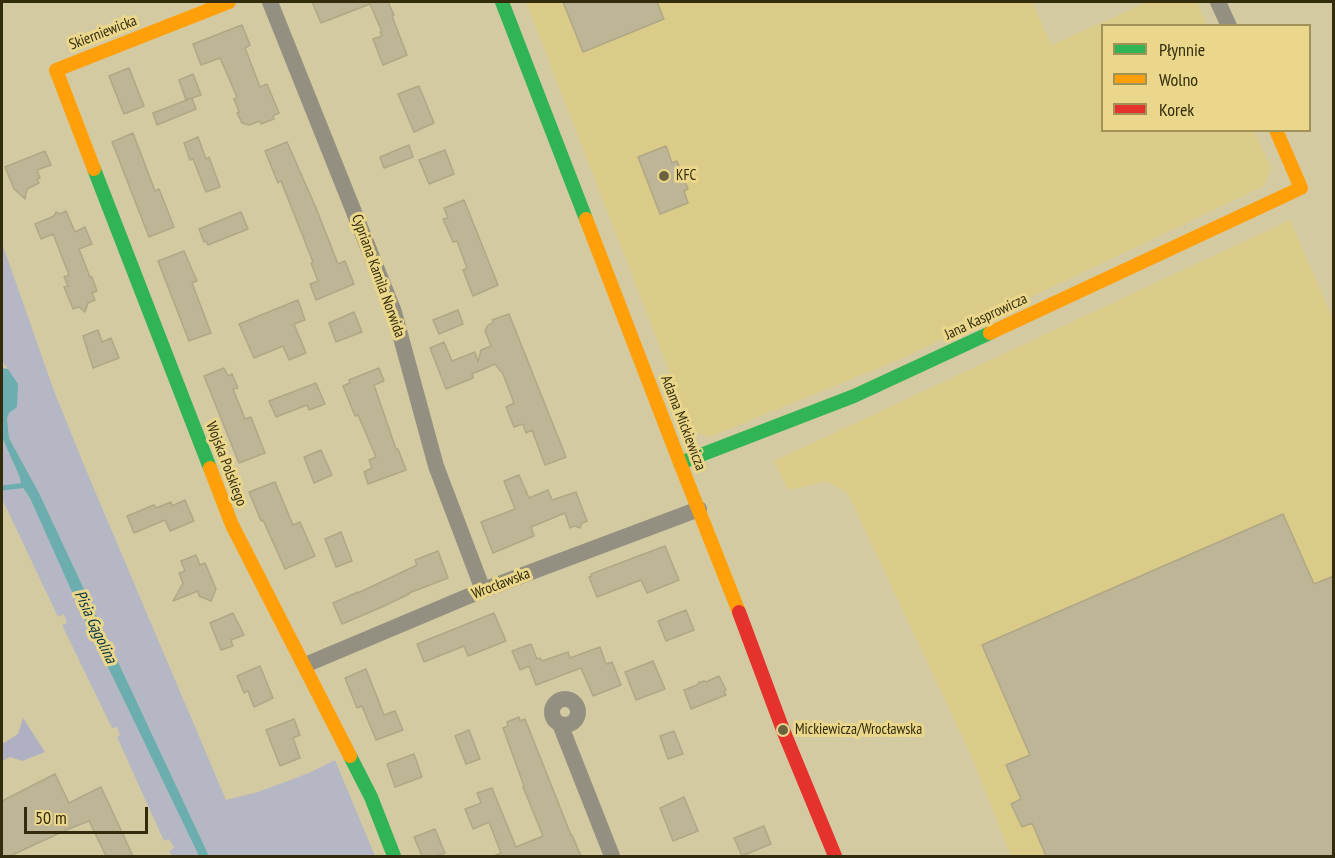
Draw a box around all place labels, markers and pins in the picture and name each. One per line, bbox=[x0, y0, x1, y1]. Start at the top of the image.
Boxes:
place label: KFC bbox=[676, 167, 696, 185]
marker: KFC bbox=[657, 169, 671, 183]
place label: Mickiewicza/Wrocławska bbox=[795, 721, 922, 739]
marker: Mickiewicza/Wrocławska bbox=[776, 723, 790, 737]

